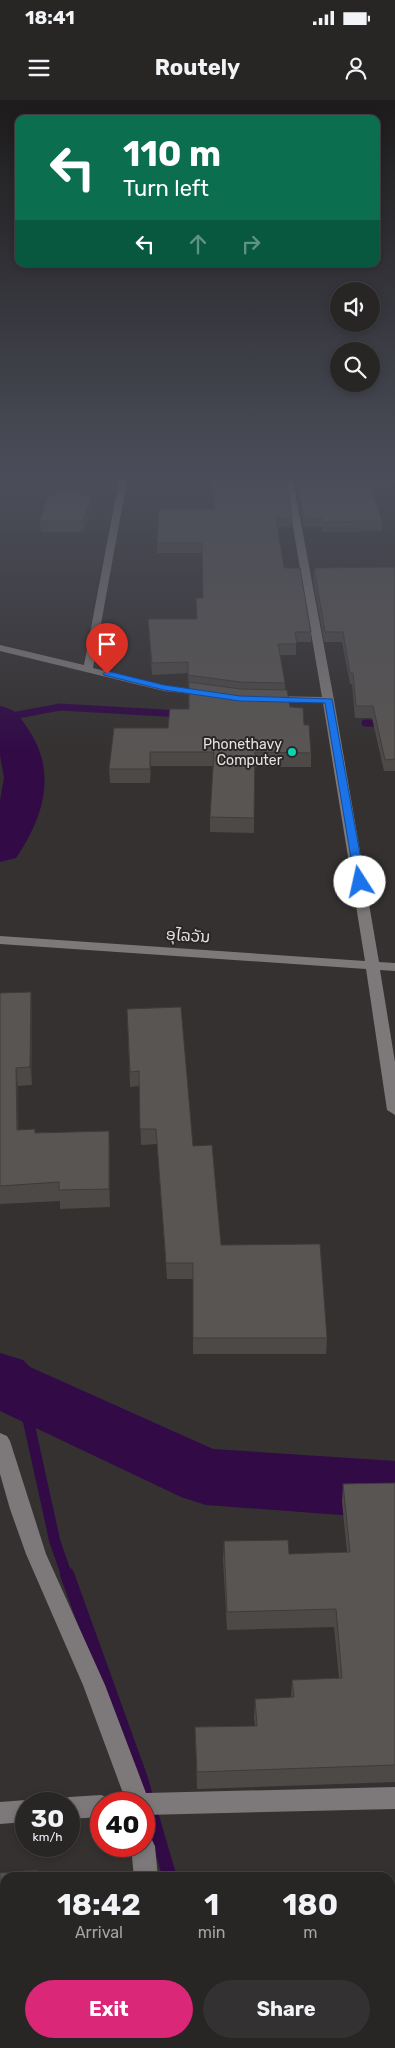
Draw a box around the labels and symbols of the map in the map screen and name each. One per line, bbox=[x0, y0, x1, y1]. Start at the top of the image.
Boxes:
pin bbox=[86, 623, 128, 674]
place label: Phonethavy Computer bbox=[203, 736, 283, 769]
marker: Phonethavy Computer bbox=[286, 746, 298, 758]
position arrow bbox=[333, 855, 385, 907]
street label: ອຸໄລວັນ bbox=[165, 924, 211, 948]
speed limit sign: 40 bbox=[90, 1792, 155, 1857]

